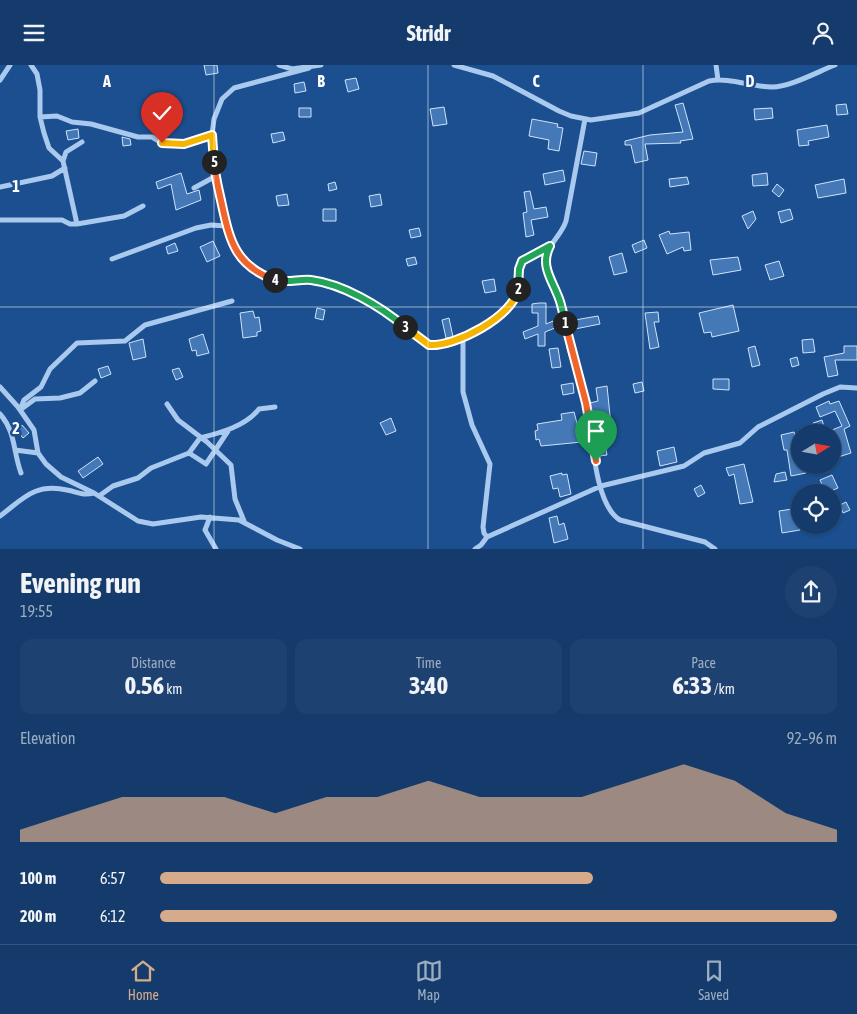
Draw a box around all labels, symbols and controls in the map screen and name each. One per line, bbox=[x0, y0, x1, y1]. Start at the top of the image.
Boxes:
icon: menu bbox=[20, 19, 48, 47]
icon: person bbox=[809, 19, 837, 47]
text: Stridr bbox=[406, 20, 451, 46]
text: A bbox=[102, 72, 111, 90]
text: B bbox=[317, 72, 325, 90]
text: C bbox=[532, 72, 540, 90]
text: D bbox=[746, 72, 755, 90]
pin bbox=[141, 92, 183, 143]
icon: check bbox=[148, 99, 176, 127]
pin: 5 bbox=[202, 149, 226, 175]
text: 5 bbox=[211, 154, 218, 170]
text: 1 bbox=[12, 177, 20, 195]
pin: 4 bbox=[262, 267, 288, 293]
text: 4 bbox=[272, 272, 279, 288]
pin: 2 bbox=[506, 277, 530, 301]
text: 2 bbox=[515, 281, 522, 297]
pin: 1 bbox=[552, 311, 578, 335]
pin: 3 bbox=[392, 315, 418, 339]
text: 1 bbox=[562, 315, 569, 331]
text: 3 bbox=[402, 319, 409, 335]
pin bbox=[575, 410, 617, 461]
icon: arrive bbox=[582, 417, 610, 445]
text: 2 bbox=[12, 419, 20, 437]
north arrow bbox=[791, 424, 841, 474]
map controls bbox=[791, 424, 841, 534]
button: locate bbox=[791, 484, 841, 534]
button: share bbox=[785, 566, 837, 618]
text: Evening run bbox=[20, 567, 141, 599]
text: 19:55 bbox=[20, 602, 53, 620]
text: Distance bbox=[131, 655, 176, 671]
text: Time bbox=[416, 655, 441, 671]
text: Pace bbox=[691, 655, 716, 671]
text: 0.56 bbox=[125, 671, 164, 699]
text: 3:40 bbox=[409, 671, 448, 699]
text: 6:33 bbox=[672, 671, 712, 699]
text: km bbox=[164, 681, 182, 697]
text: /km bbox=[712, 681, 735, 697]
text: Elevation bbox=[20, 729, 75, 747]
text: 92–96 m bbox=[787, 729, 837, 747]
text: 100 m bbox=[20, 869, 56, 887]
text: 6:57 bbox=[100, 869, 125, 887]
text: 200 m bbox=[20, 907, 56, 925]
text: 6:12 bbox=[100, 907, 125, 925]
tab: Home bbox=[128, 957, 159, 1003]
tab: Map bbox=[415, 957, 443, 1003]
tab: Saved bbox=[698, 957, 729, 1003]

